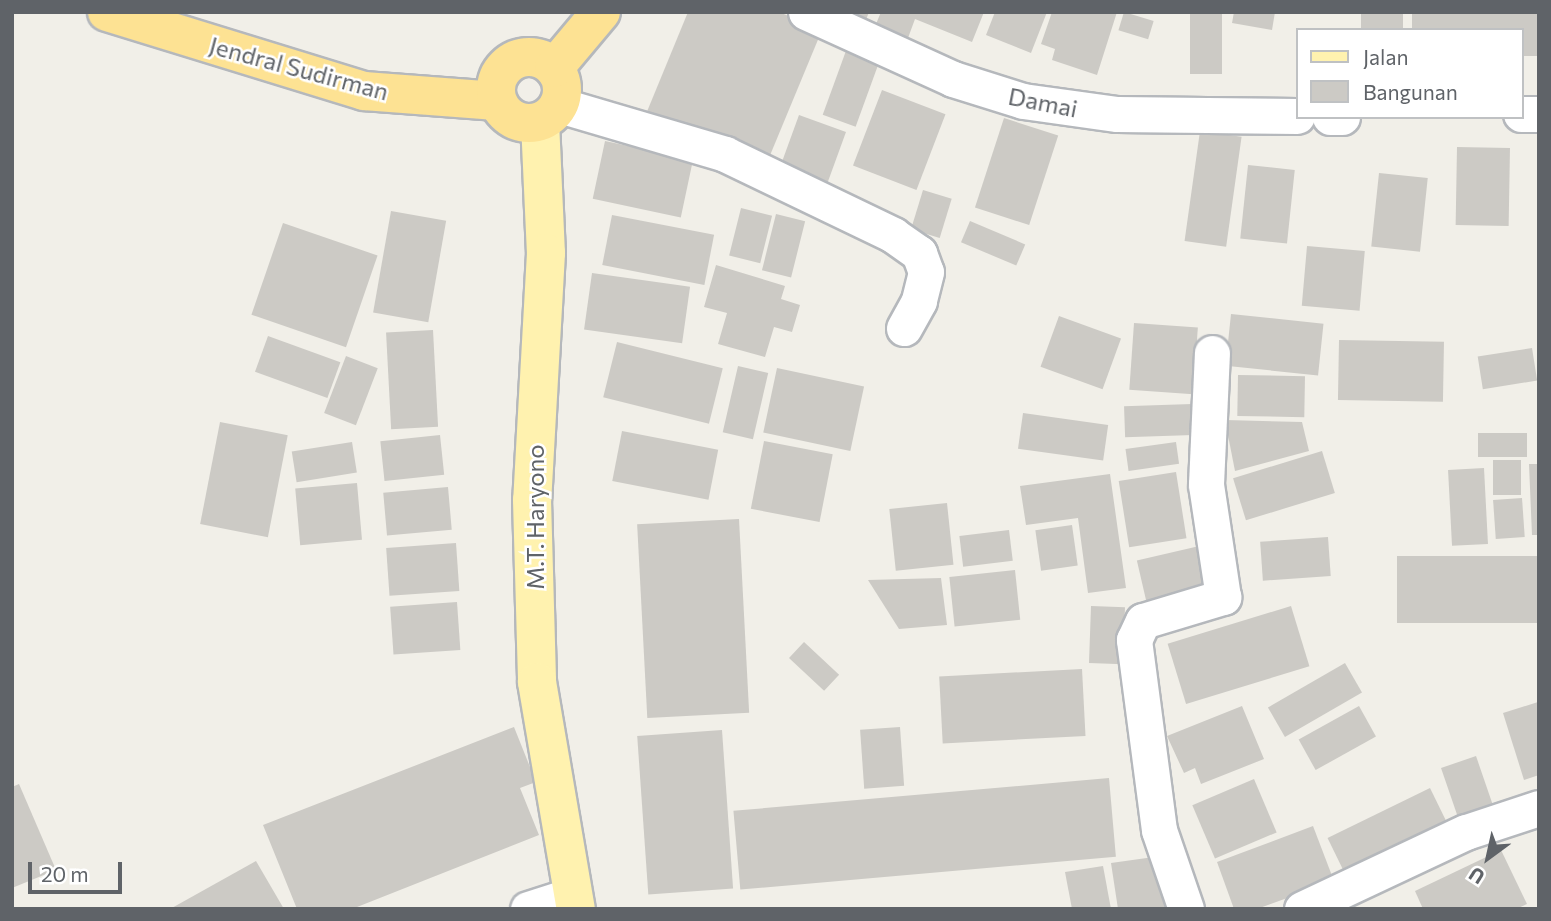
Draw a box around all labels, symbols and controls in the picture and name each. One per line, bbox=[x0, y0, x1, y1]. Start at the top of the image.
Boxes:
legend bbox=[1296, 28, 1523, 119]
street label: Jendral Sudirman bbox=[206, 30, 392, 106]
text: Jalan bbox=[1363, 44, 1408, 69]
text: Bangunan bbox=[1363, 79, 1458, 104]
street label: Damai bbox=[1006, 81, 1080, 123]
street label: M.T. Haryono bbox=[521, 444, 549, 590]
north arrow bbox=[1453, 823, 1523, 893]
scale bar bbox=[32, 848, 126, 892]
text: 20 m bbox=[41, 861, 89, 886]
text: U bbox=[1464, 863, 1488, 889]

